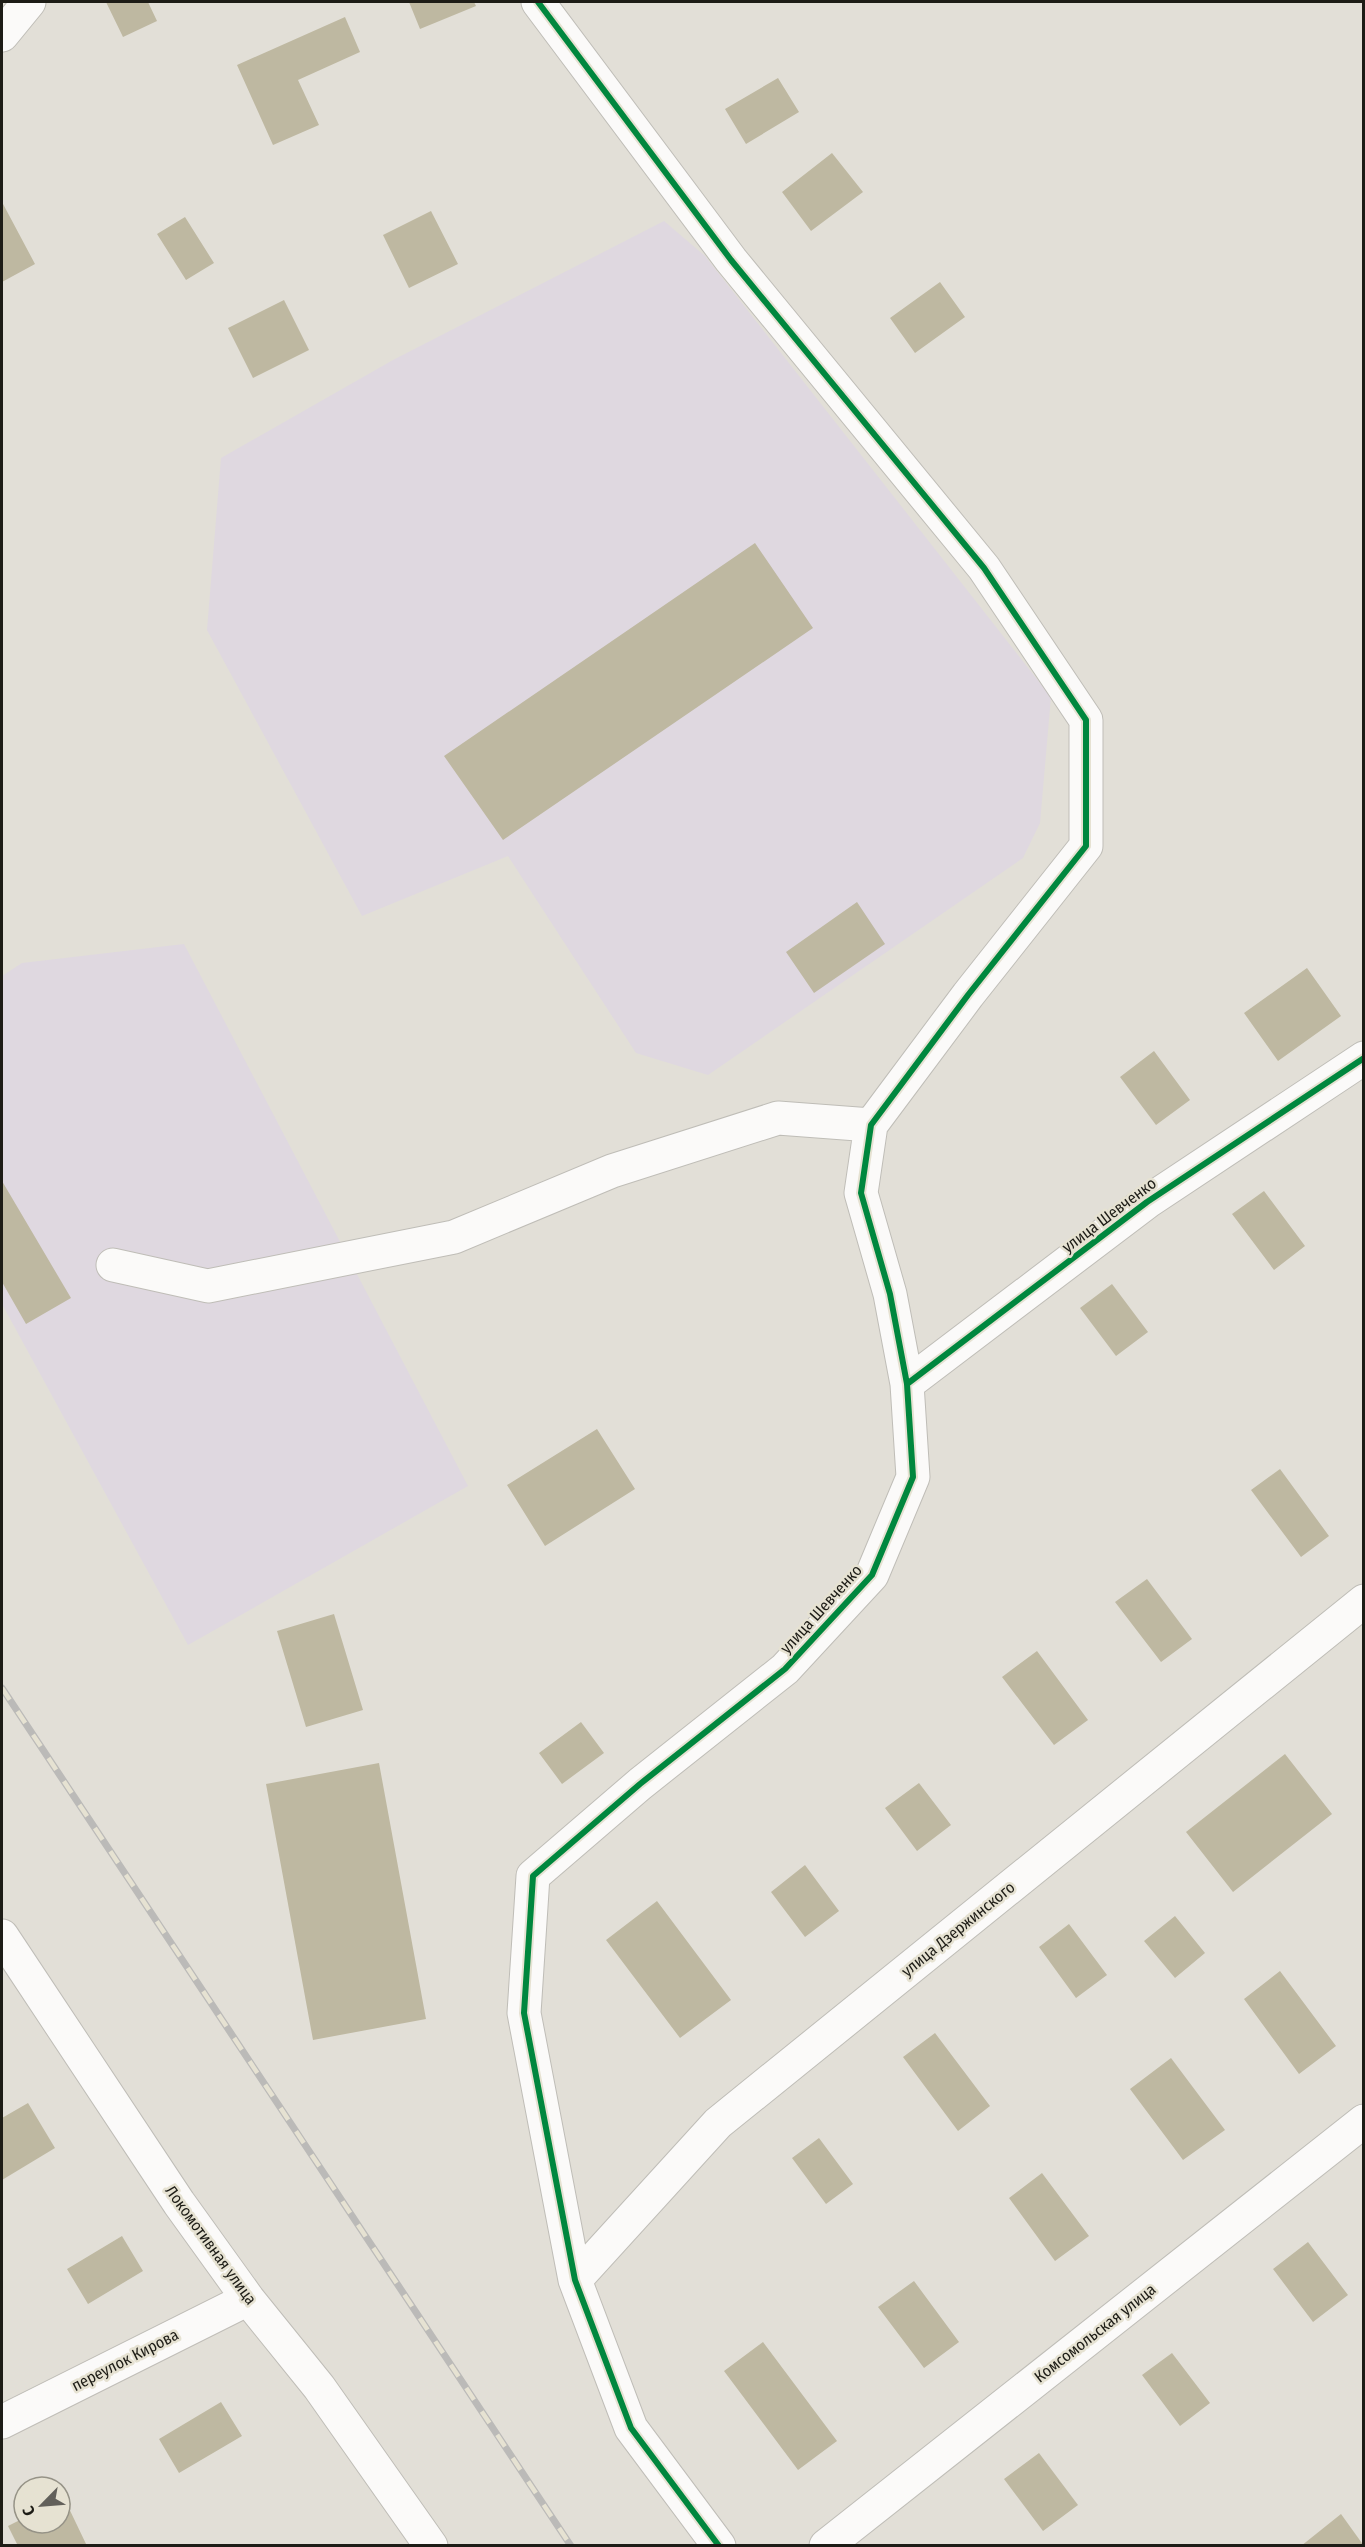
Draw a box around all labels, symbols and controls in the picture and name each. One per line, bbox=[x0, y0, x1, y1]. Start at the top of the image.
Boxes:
street label: улица Шевченко bbox=[1058, 1173, 1160, 1257]
street label: улица Шевченко bbox=[776, 1561, 866, 1657]
street label: улица Дзержинского bbox=[898, 1877, 1018, 1981]
street label: Локомотивная улица bbox=[161, 2182, 261, 2308]
street label: Комсомольская улица bbox=[1031, 2280, 1160, 2386]
street label: переулок Кирова bbox=[68, 2325, 182, 2395]
north arrow bbox=[12, 2475, 72, 2535]
text: С bbox=[18, 2503, 39, 2519]

